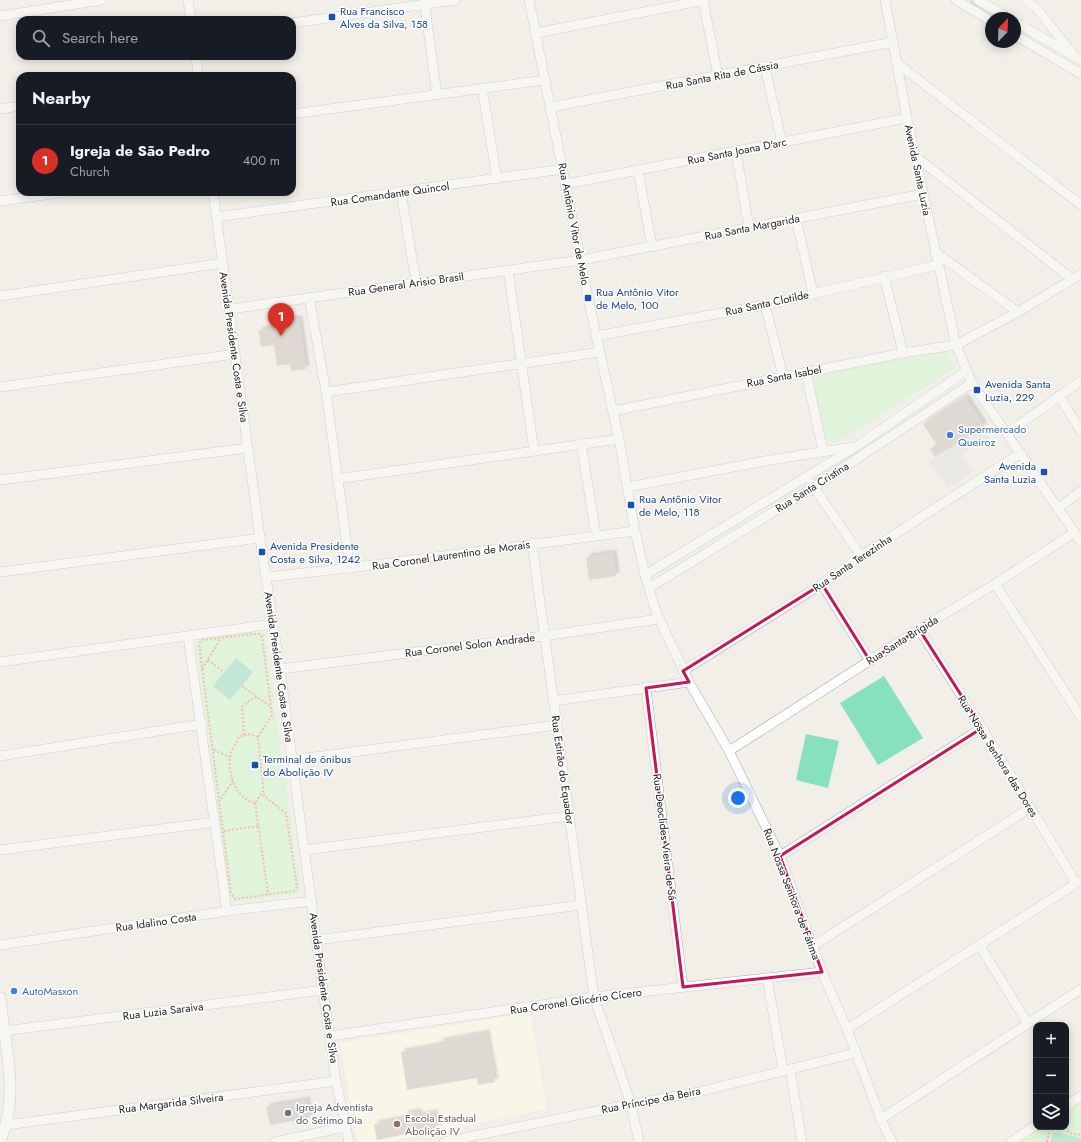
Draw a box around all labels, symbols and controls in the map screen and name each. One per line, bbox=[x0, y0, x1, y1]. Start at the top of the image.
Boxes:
place label: Rua Francisco Alves da Silva, 158 bbox=[340, 3, 428, 32]
marker: Rua Francisco Alves da Silva, 158 bbox=[327, 12, 337, 22]
north arrow bbox=[985, 12, 1021, 48]
search box bbox=[16, 16, 296, 60]
icon: search bbox=[30, 27, 52, 49]
text: Search here bbox=[62, 27, 138, 49]
street label: Rua Santa Rita de Cássia bbox=[664, 56, 780, 94]
text: Nearby bbox=[32, 86, 90, 110]
street label: Avenida Santa Luzia bbox=[901, 123, 935, 217]
street label: Rua Santa Joana D'arc bbox=[686, 134, 788, 168]
text: Igreja de São Pedro bbox=[70, 140, 210, 162]
text: 1 bbox=[42, 151, 48, 170]
text: 400 m bbox=[243, 151, 280, 170]
street label: Rua Antônio Vitor de Melo bbox=[554, 161, 594, 287]
text: Church bbox=[70, 162, 110, 181]
street label: Rua Comandante Quincol bbox=[330, 178, 450, 210]
street label: Rua Santa Margarida bbox=[703, 210, 801, 244]
street label: Rua General Arisio Brasil bbox=[347, 268, 465, 300]
street label: Avenida Presidente Costa e Silva bbox=[216, 271, 252, 423]
place label: Rua Antônio Vitor de Melo, 100 bbox=[596, 284, 679, 313]
street label: Rua Santa Clotilde bbox=[724, 286, 811, 320]
marker: Rua Antônio Vitor de Melo, 100 bbox=[583, 293, 593, 303]
pin: 1 bbox=[268, 303, 294, 336]
street label: Rua Santa Isabel bbox=[745, 361, 823, 391]
place label: Avenida Santa Luzia, 229 bbox=[985, 376, 1051, 405]
marker: Avenida Santa Luzia, 229 bbox=[972, 385, 982, 395]
place label: Supermercado Queiroz bbox=[958, 421, 1026, 450]
marker: Supermercado Queiroz bbox=[945, 430, 955, 440]
street label: Rua Santa Cristina bbox=[772, 458, 852, 516]
place label: Avenida Santa Luzia bbox=[984, 458, 1036, 487]
marker: Avenida Santa Luzia bbox=[1039, 467, 1049, 477]
place label: Rua Antônio Vitor de Melo, 118 bbox=[639, 491, 722, 520]
marker: Rua Antônio Vitor de Melo, 118 bbox=[626, 500, 636, 510]
street label: Rua Santa Terezinha bbox=[809, 531, 895, 595]
street label: Rua Coronel Laurentino de Morais bbox=[371, 536, 531, 574]
place label: Avenida Presidente Costa e Silva, 1242 bbox=[270, 538, 360, 567]
marker: Avenida Presidente Costa e Silva, 1242 bbox=[257, 547, 267, 557]
street label: Avenida Presidente Costa e Silva bbox=[261, 591, 297, 743]
street label: Rua Santa Brígida bbox=[863, 611, 941, 669]
street label: Rua Coronel Solon Andrade bbox=[404, 629, 536, 661]
street label: Rua Nossa Senhora das Dores bbox=[954, 692, 1042, 820]
street label: Rua Estirão do Equador bbox=[547, 714, 579, 826]
place label: Terminal de õnibus do Abolição IV bbox=[263, 751, 352, 780]
marker: Terminal de õnibus do Abolição IV bbox=[250, 760, 260, 770]
street label: Rua Deoclides Vieira de Sá bbox=[649, 773, 681, 901]
your location bbox=[728, 788, 748, 808]
street label: Rua Nossa Senhora de Fátima bbox=[760, 826, 824, 962]
street label: Rua Idalino Costa bbox=[115, 908, 197, 936]
street label: Avenida Presidente Costa e Silva bbox=[306, 912, 342, 1064]
place label: AutoMasxon bbox=[22, 983, 78, 999]
street label: Rua Coronel Glicério Cícero bbox=[509, 984, 643, 1018]
marker: AutoMasxon bbox=[9, 986, 19, 996]
street label: Rua Luzia Saraiva bbox=[122, 998, 204, 1024]
map controls bbox=[1033, 1022, 1069, 1130]
button: + bbox=[1033, 1022, 1069, 1058]
button: − bbox=[1033, 1058, 1069, 1094]
street label: Rua Príncipe da Beira bbox=[600, 1083, 702, 1117]
street label: Rua Margarida Silveira bbox=[118, 1089, 224, 1117]
button: layers bbox=[1033, 1094, 1069, 1130]
place label: Igreja Adventista do Sétimo Dia bbox=[296, 1099, 373, 1128]
marker: Igreja Adventista do Sétimo Dia bbox=[283, 1108, 293, 1118]
place label: Escola Estadual Abolição IV bbox=[405, 1110, 476, 1139]
marker: Escola Estadual Abolição IV bbox=[392, 1119, 402, 1129]

